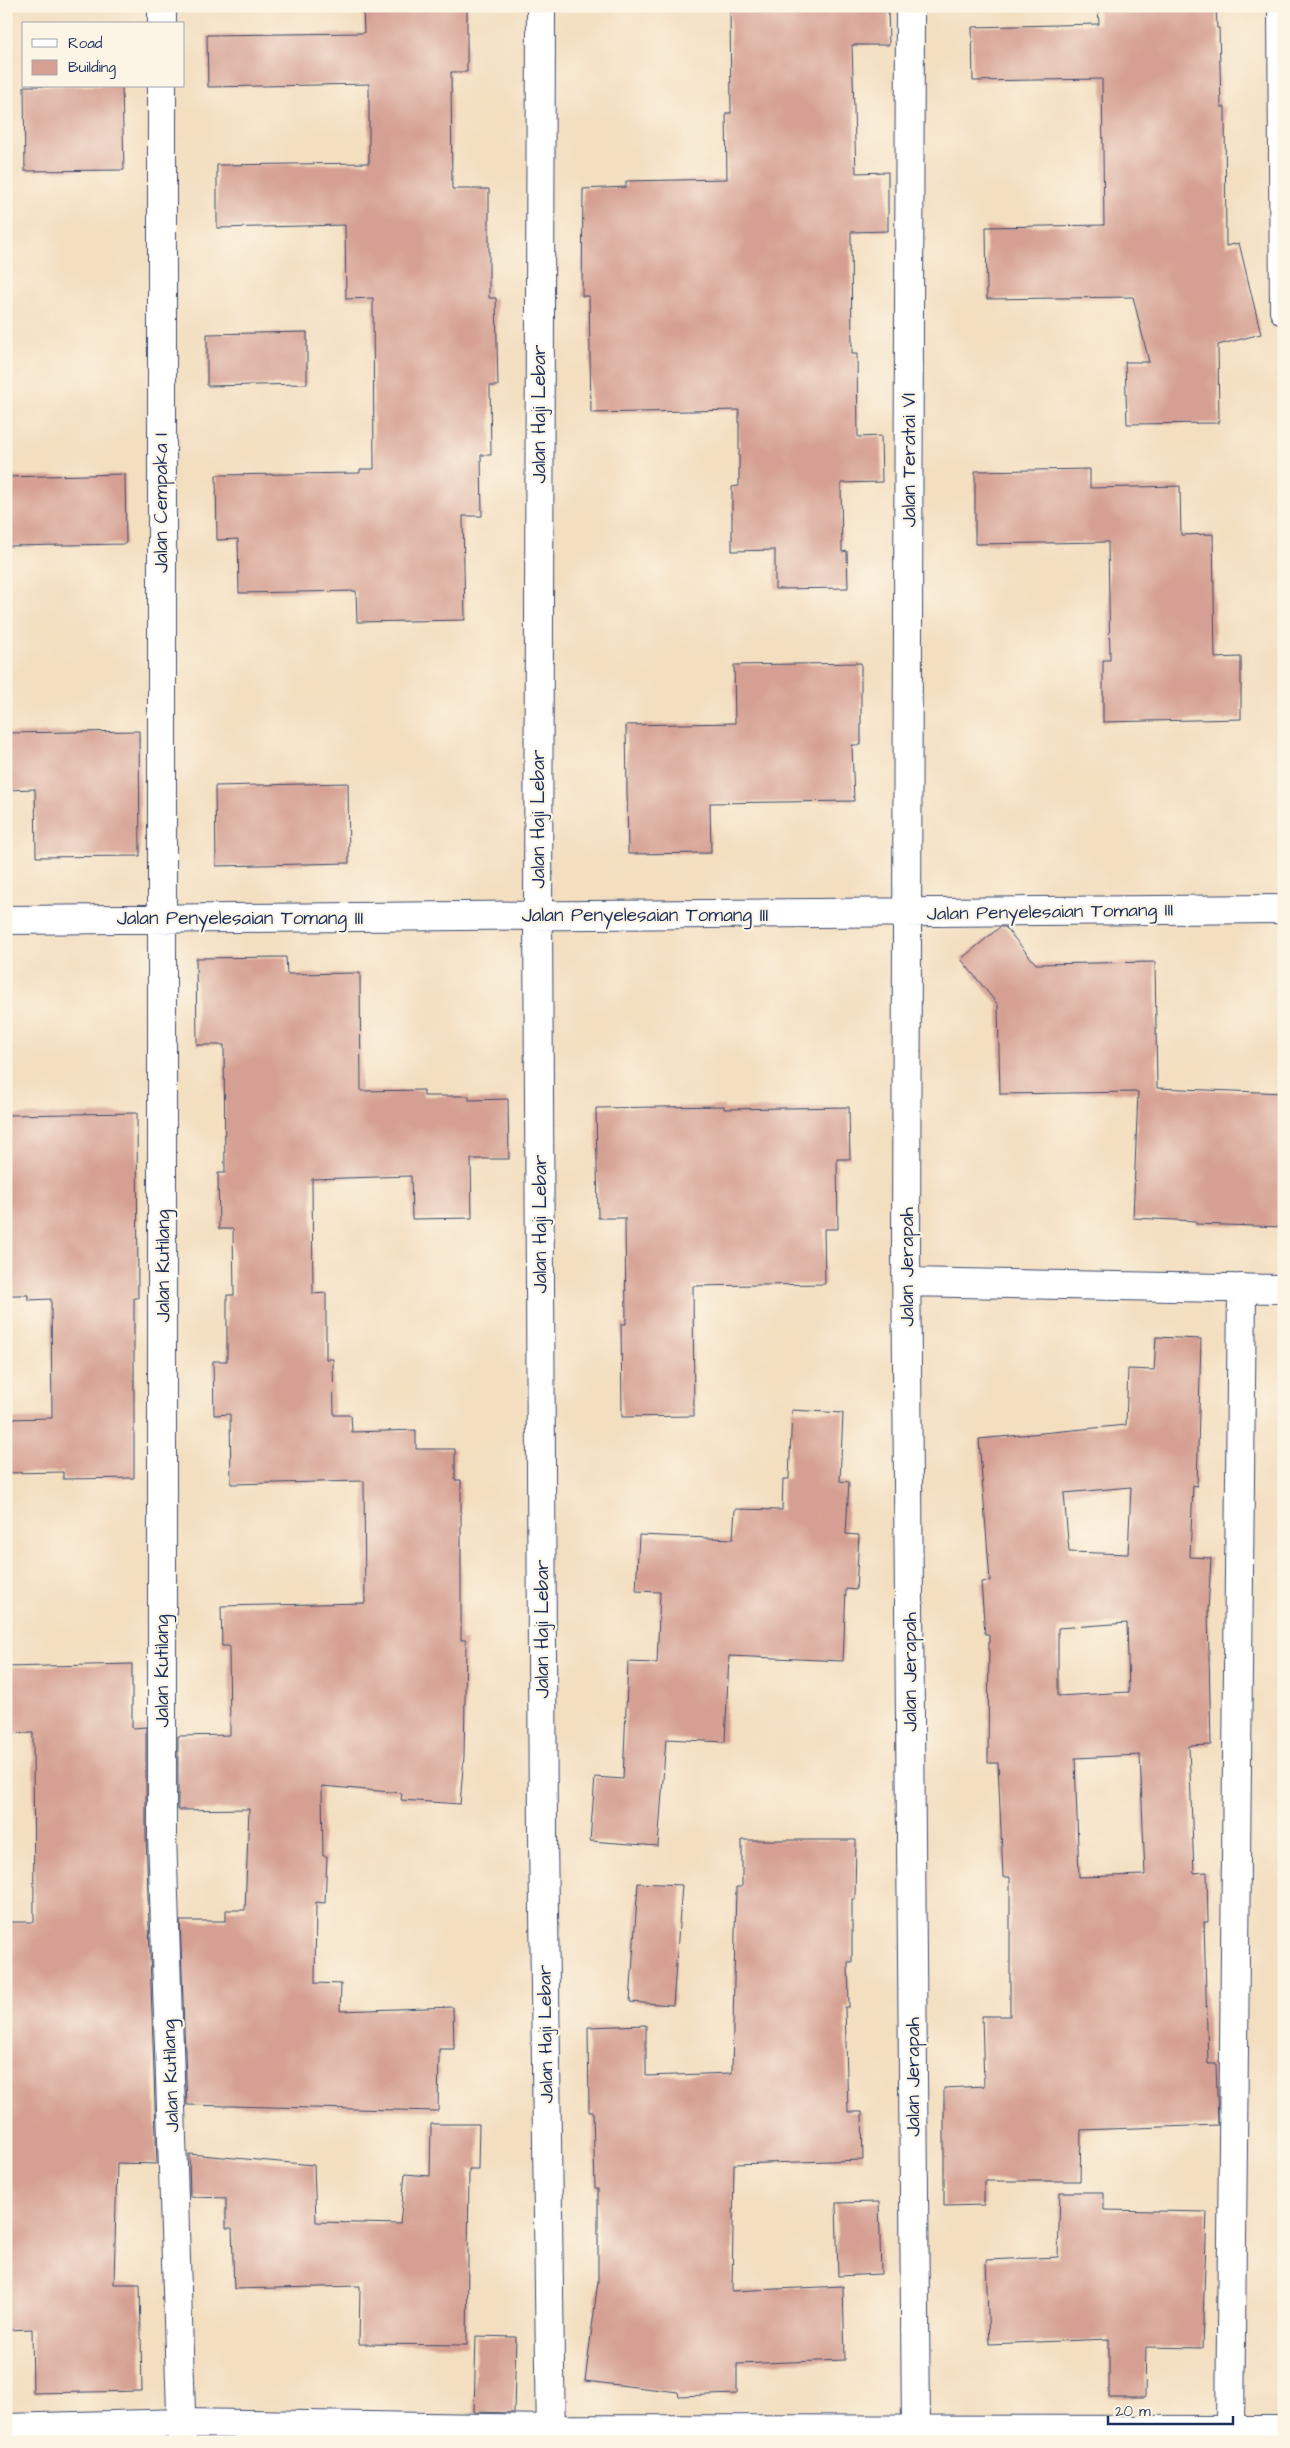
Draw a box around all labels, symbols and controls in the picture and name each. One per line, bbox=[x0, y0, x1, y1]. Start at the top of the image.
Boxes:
legend bbox=[22, 22, 185, 88]
text: Road bbox=[68, 33, 103, 54]
text: Building bbox=[68, 57, 116, 79]
street label: Jalan Haji Lebar bbox=[526, 344, 553, 483]
street label: Jalan Teratai VI bbox=[896, 393, 923, 527]
street label: Jalan Cempaka I bbox=[148, 433, 175, 573]
street label: Jalan Haji Lebar bbox=[525, 749, 552, 888]
street label: Jalan Penyelesaian Tomang III bbox=[926, 896, 1174, 929]
street label: Jalan Penyelesaian Tomang III bbox=[522, 902, 768, 930]
street label: Jalan Penyelesaian Tomang III bbox=[117, 905, 363, 933]
street label: Jalan Haji Lebar bbox=[527, 1154, 554, 1293]
street label: Jalan Jerapah bbox=[894, 1207, 921, 1327]
street label: Jalan Kutilang bbox=[150, 1209, 178, 1323]
street label: Jalan Haji Lebar bbox=[529, 1559, 556, 1698]
street label: Jalan Jerapah bbox=[897, 1612, 924, 1732]
street label: Jalan Kutilang bbox=[149, 1614, 177, 1728]
street label: Jalan Haji Lebar bbox=[531, 1964, 561, 2104]
street label: Jalan Jerapah bbox=[900, 2017, 927, 2137]
street label: Jalan Kutilang bbox=[156, 2019, 187, 2133]
scale bar bbox=[1108, 2393, 1232, 2425]
text: 20 m bbox=[1115, 2401, 1151, 2422]

